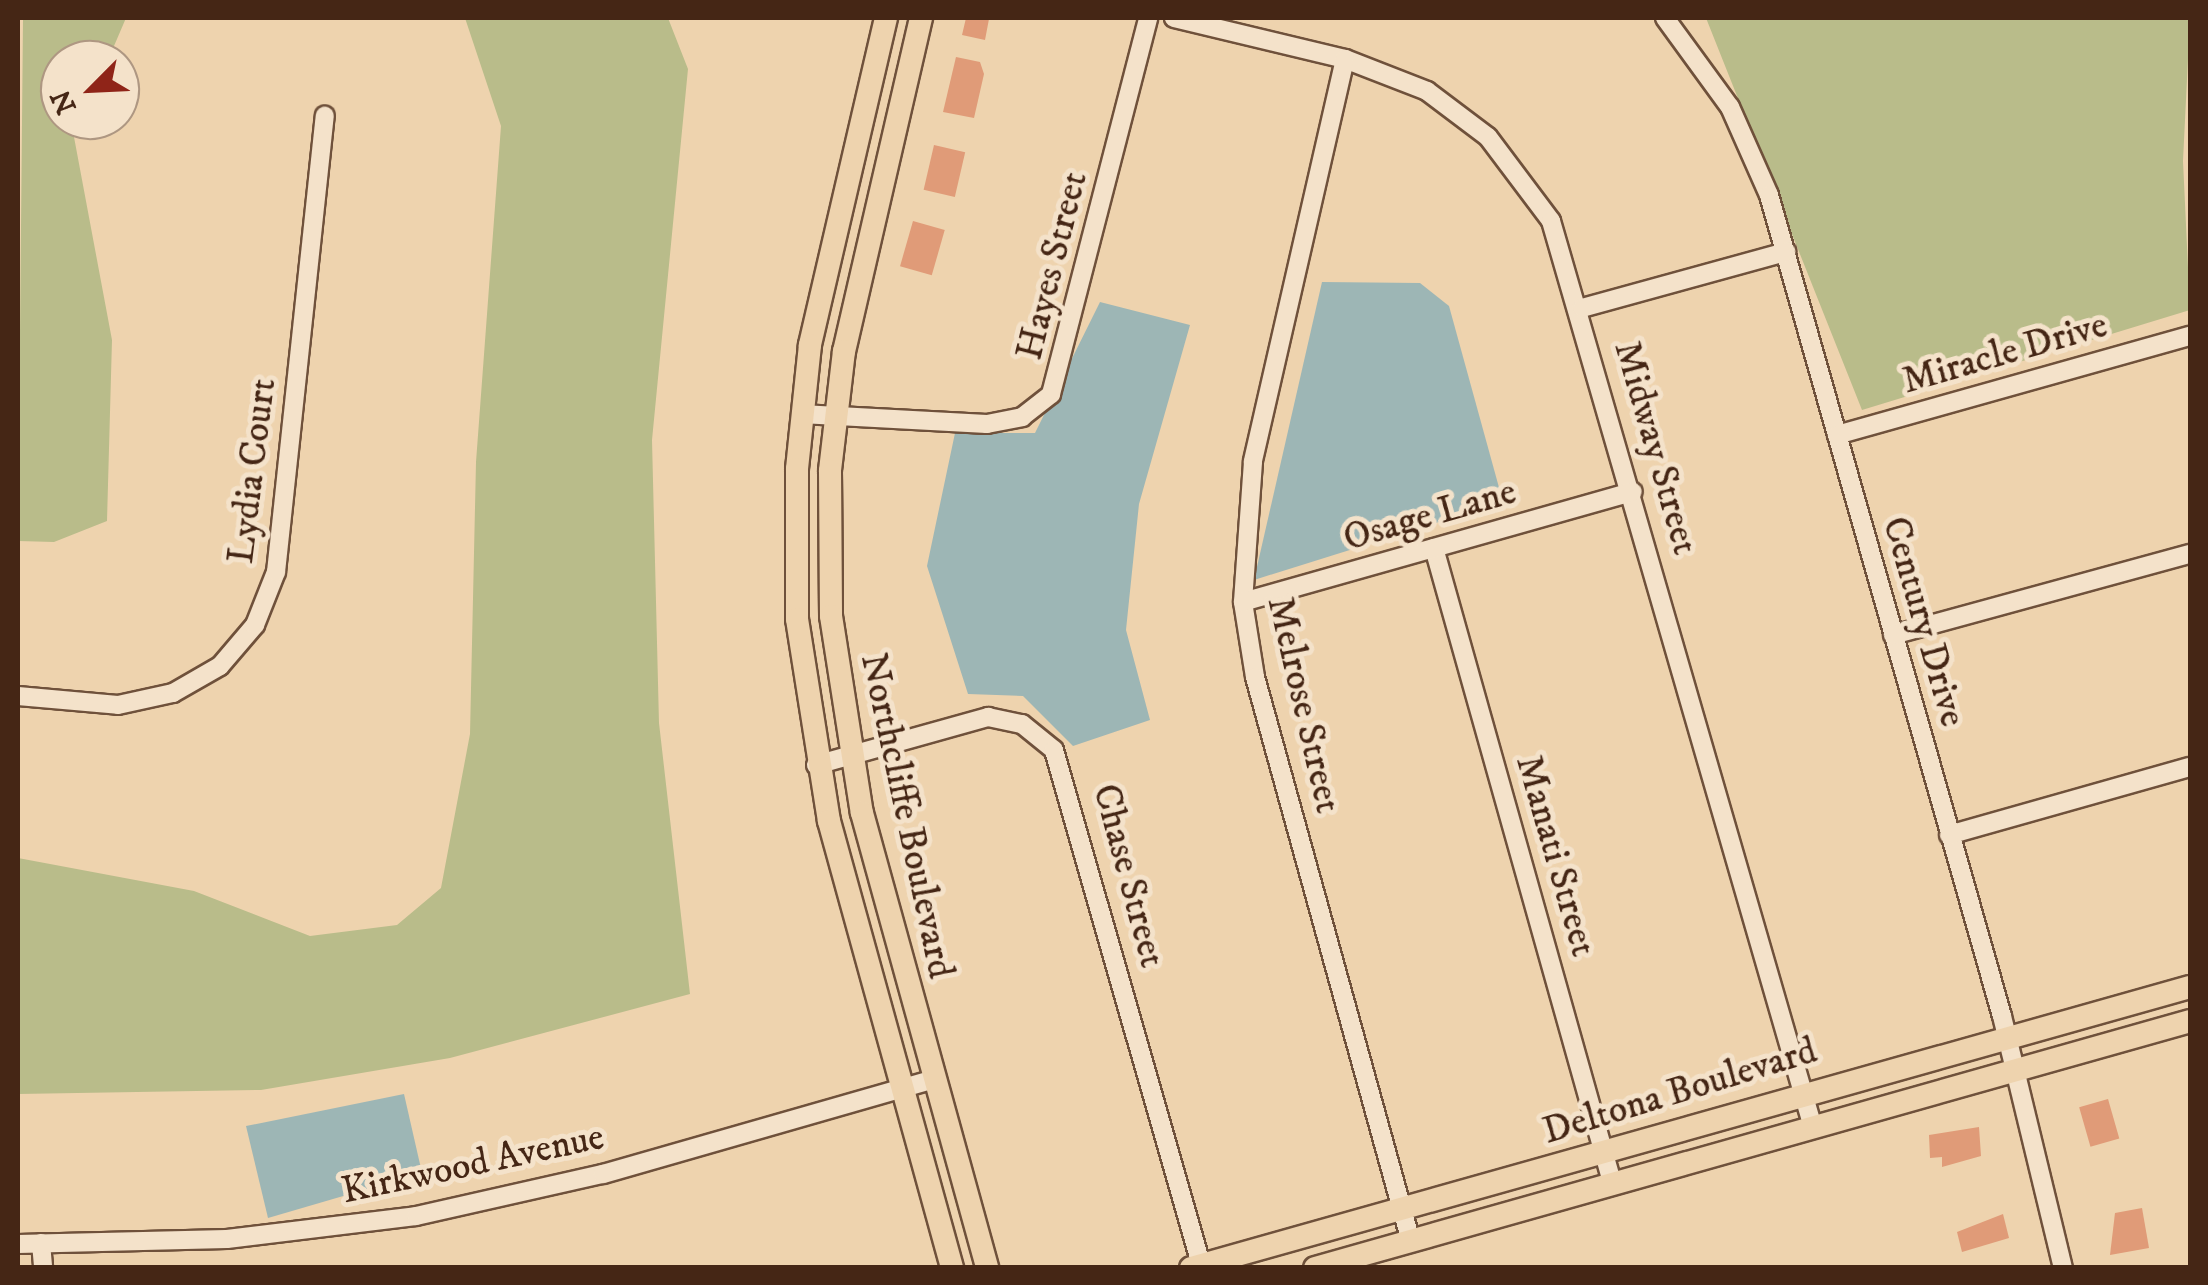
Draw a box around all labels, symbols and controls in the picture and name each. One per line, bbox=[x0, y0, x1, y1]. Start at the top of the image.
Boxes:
north arrow bbox=[40, 40, 140, 140]
text: N bbox=[43, 84, 85, 119]
street label: Hayes Street bbox=[1008, 167, 1098, 365]
street label: Miracle Drive bbox=[1897, 303, 2113, 405]
street label: Midway Street bbox=[1603, 336, 1707, 560]
street label: Lydia Court bbox=[219, 376, 287, 566]
street label: Osage Lane bbox=[1339, 470, 1521, 562]
street label: Century Drive bbox=[1871, 512, 1975, 732]
street label: Melrose Street bbox=[1256, 592, 1350, 818]
street label: Northcliffe Boulevard bbox=[849, 649, 963, 983]
street label: Manati Street bbox=[1505, 750, 1605, 962]
street label: Chase Street bbox=[1082, 779, 1174, 973]
street label: Deltona Boulevard bbox=[1538, 1029, 1822, 1155]
street label: Kirkwood Avenue bbox=[338, 1115, 608, 1215]

